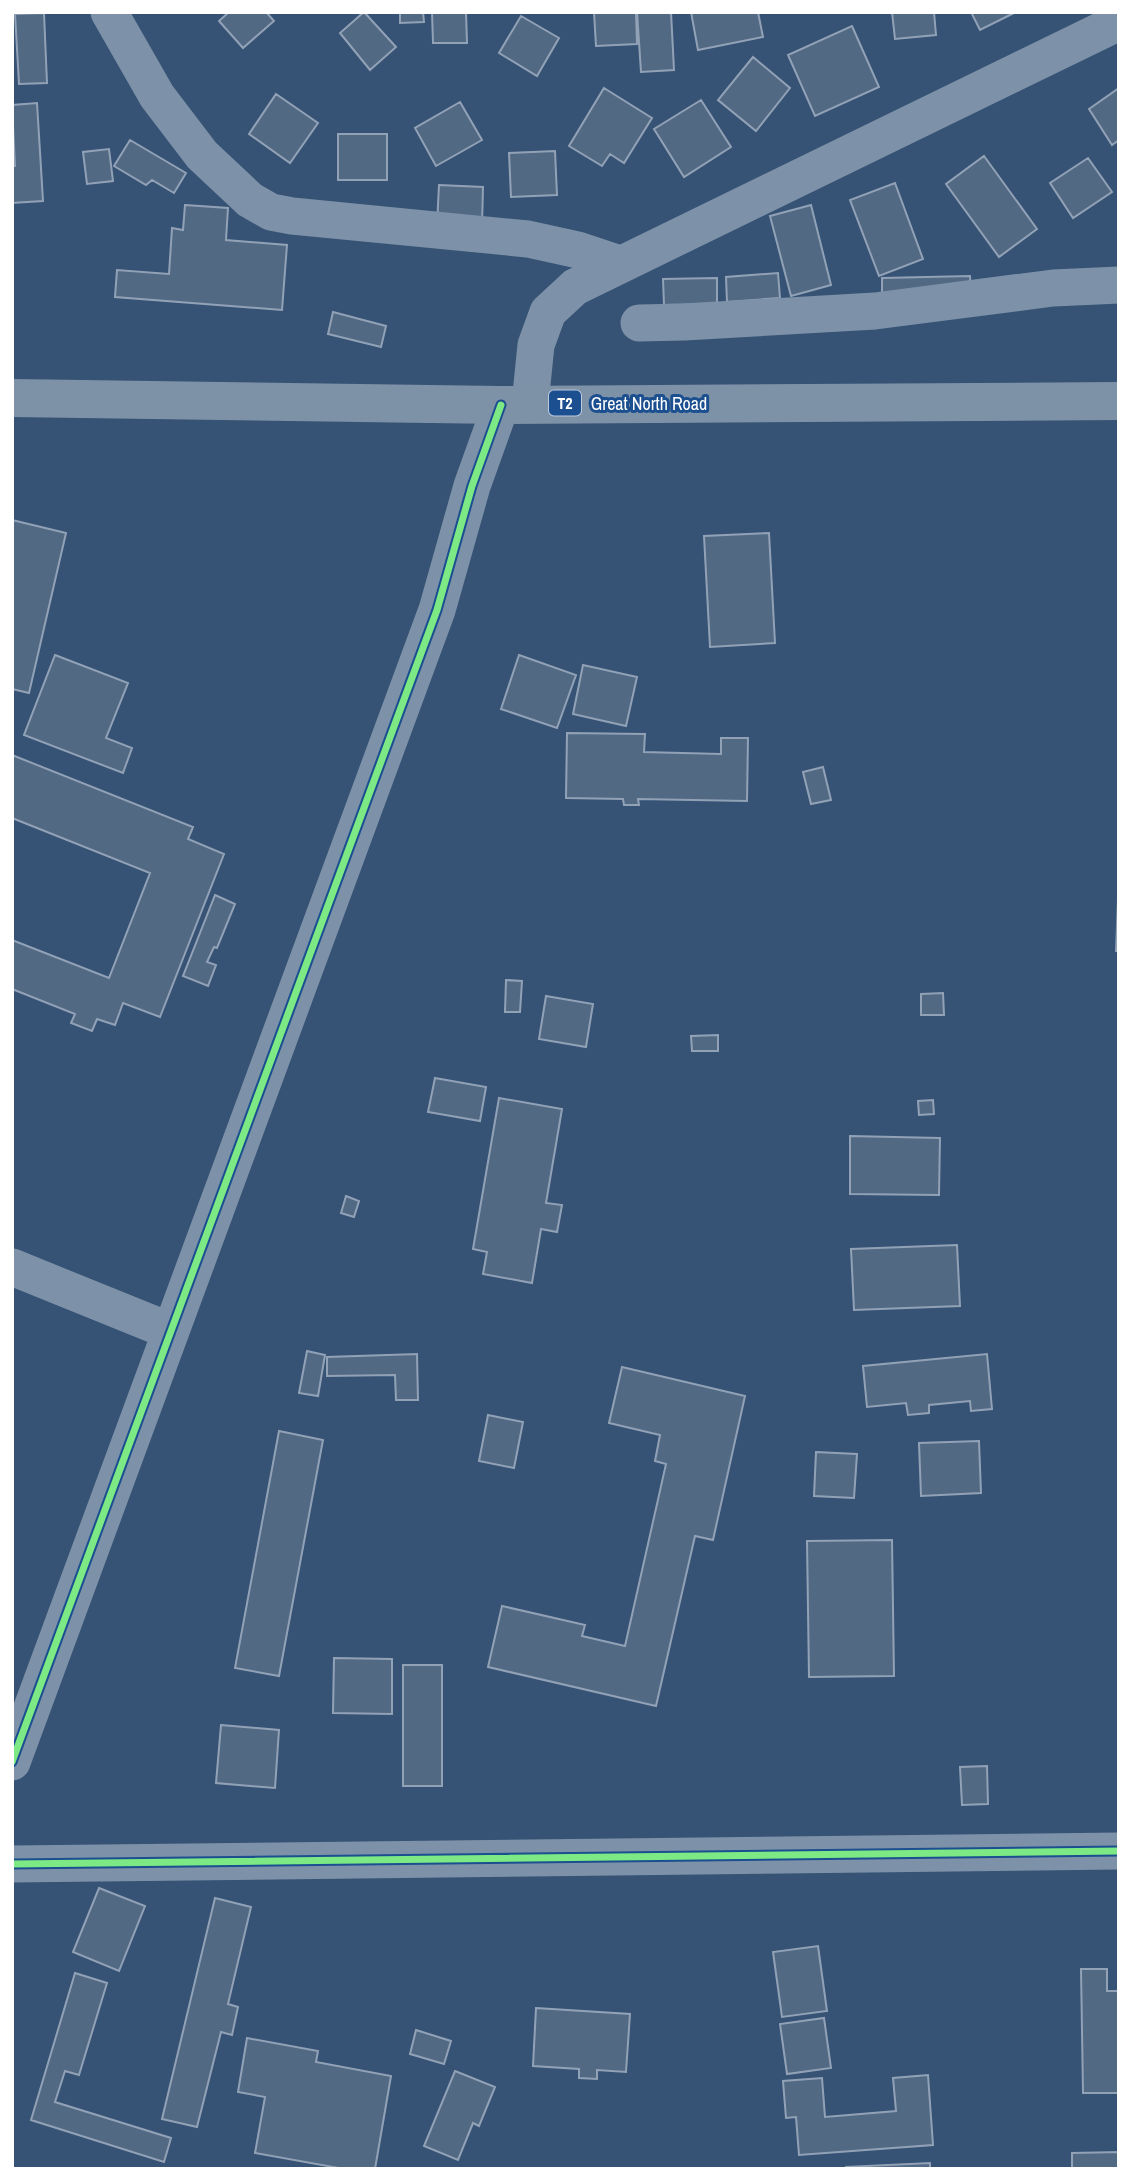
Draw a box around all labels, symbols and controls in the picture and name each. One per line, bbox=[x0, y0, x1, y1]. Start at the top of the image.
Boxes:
road number: T2 bbox=[549, 390, 581, 416]
street label: Great North Road bbox=[591, 391, 707, 416]

